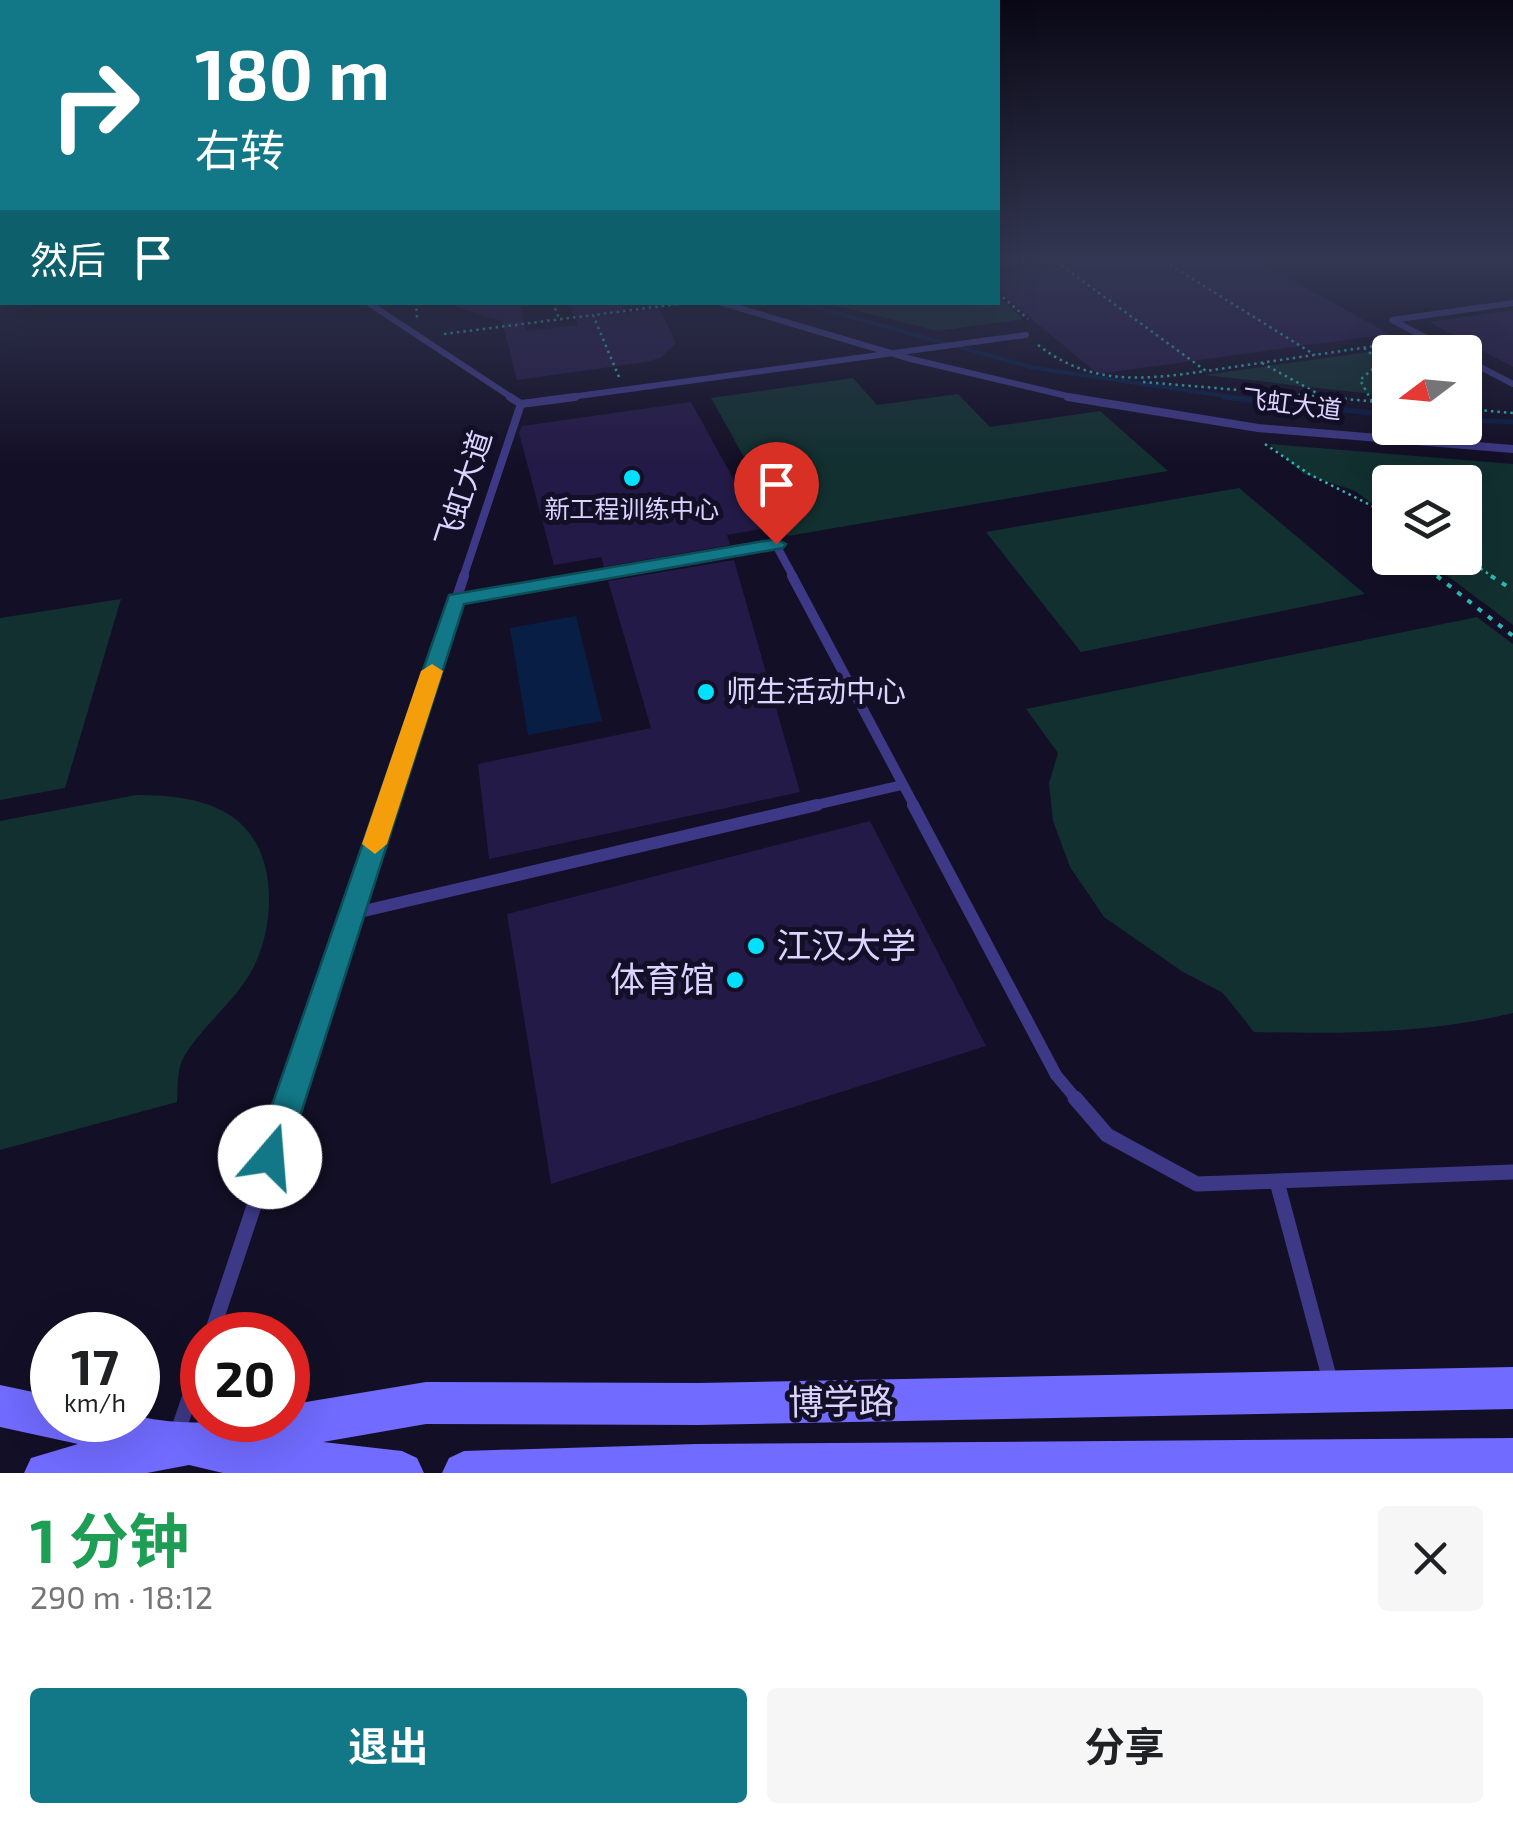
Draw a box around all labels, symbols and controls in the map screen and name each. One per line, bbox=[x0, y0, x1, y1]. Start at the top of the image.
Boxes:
text: 180 m bbox=[195, 30, 390, 114]
icon: right bbox=[30, 40, 160, 170]
text: 右转 bbox=[195, 122, 285, 176]
icon: arrive bbox=[126, 230, 181, 285]
text: 然后 bbox=[30, 236, 106, 282]
north arrow bbox=[1372, 335, 1482, 445]
map controls bbox=[1372, 335, 1482, 575]
street label: 飞虹大道 bbox=[1241, 382, 1344, 424]
street label: 飞虹大道 bbox=[426, 426, 498, 551]
pin bbox=[734, 442, 819, 545]
icon: arrive bbox=[749, 457, 804, 512]
button: layers bbox=[1372, 465, 1482, 575]
marker: 新工程训练中心 bbox=[621, 467, 643, 489]
place label: 新工程训练中心 bbox=[544, 493, 720, 523]
place label: 师生活动中心 bbox=[726, 672, 906, 708]
marker: 师生活动中心 bbox=[695, 681, 717, 703]
place label: 江汉大学 bbox=[776, 923, 916, 965]
marker: 江汉大学 bbox=[745, 935, 767, 957]
place label: 体育馆 bbox=[610, 957, 715, 999]
marker: 体育馆 bbox=[724, 969, 746, 991]
position arrow bbox=[218, 1105, 322, 1209]
speed limit sign: 20 bbox=[180, 1312, 310, 1442]
text: 17 bbox=[71, 1335, 119, 1395]
street label: 博学路 bbox=[788, 1378, 894, 1422]
text: km/h bbox=[64, 1387, 126, 1417]
text: 1 分钟 bbox=[30, 1503, 189, 1575]
button: close bbox=[1378, 1506, 1483, 1611]
text: 290 m · 18:12 bbox=[30, 1577, 213, 1615]
button: 退出 bbox=[30, 1688, 747, 1803]
button: 分享 bbox=[767, 1688, 1483, 1803]

